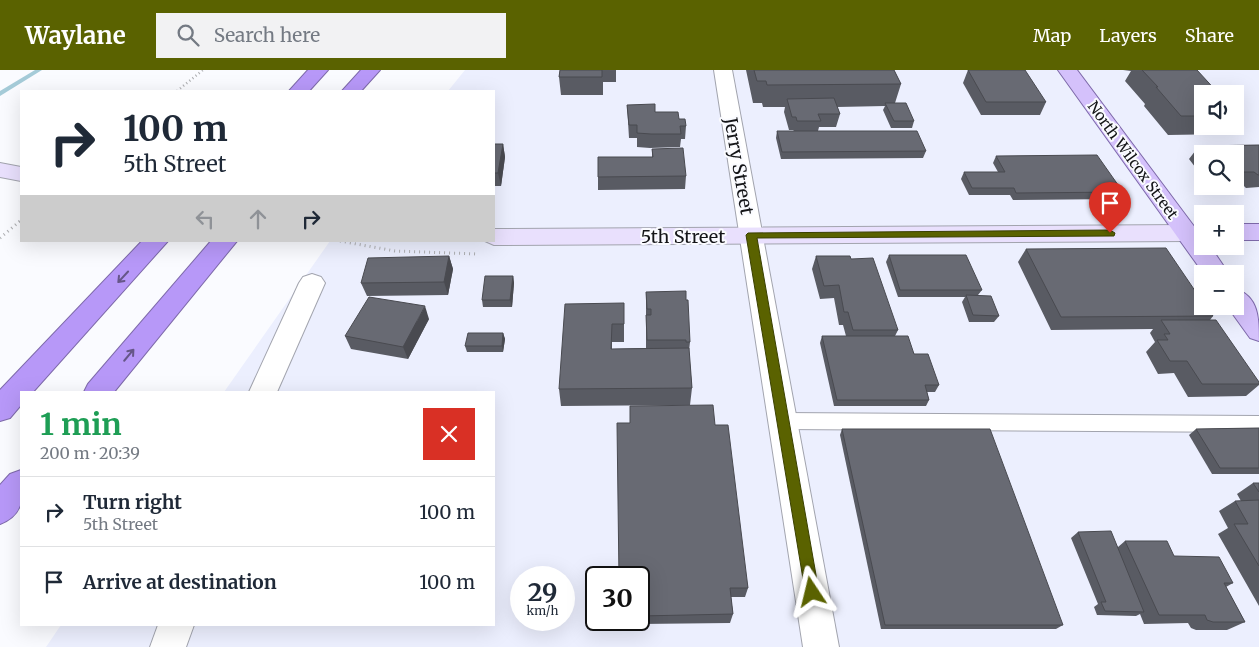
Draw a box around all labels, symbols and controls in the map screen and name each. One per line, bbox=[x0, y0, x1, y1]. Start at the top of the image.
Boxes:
search box bbox=[156, 13, 506, 58]
text: Waylane bbox=[25, 20, 126, 51]
icon: search bbox=[174, 21, 202, 49]
text: Search here bbox=[214, 23, 320, 47]
text: Map bbox=[1033, 24, 1071, 47]
text: Layers bbox=[1099, 24, 1157, 47]
text: Share bbox=[1185, 24, 1234, 47]
map controls bbox=[1194, 85, 1244, 315]
button: sound bbox=[1194, 85, 1244, 135]
street label: North Wilcox Street bbox=[1084, 97, 1182, 223]
text: 100 m bbox=[123, 107, 228, 151]
icon: right bbox=[40, 110, 105, 175]
street label: Jerry Street bbox=[719, 115, 759, 216]
button: search bbox=[1194, 145, 1244, 195]
text: 5th Street bbox=[123, 150, 226, 178]
pin bbox=[1089, 182, 1131, 233]
icon: arrive bbox=[1096, 189, 1124, 217]
icon: left bbox=[191, 205, 219, 233]
icon: ahead bbox=[244, 205, 272, 233]
icon: right bbox=[297, 205, 325, 233]
button: + bbox=[1194, 205, 1244, 255]
street label: 5th Street bbox=[641, 225, 725, 248]
button: − bbox=[1194, 265, 1244, 315]
one-way arrow bbox=[117, 271, 129, 283]
one-way arrow bbox=[124, 349, 135, 362]
text: 1 min bbox=[40, 405, 122, 443]
button: close bbox=[423, 408, 475, 460]
text: 200 m · 20:39 bbox=[40, 443, 140, 463]
text: Turn right bbox=[83, 490, 182, 514]
icon: right bbox=[40, 498, 68, 526]
text: 100 m bbox=[419, 500, 475, 524]
text: 5th Street bbox=[83, 514, 158, 534]
position arrow bbox=[785, 565, 837, 617]
speed limit sign: 30 bbox=[585, 566, 650, 631]
icon: arrive bbox=[40, 568, 68, 596]
text: Arrive at destination bbox=[83, 570, 277, 594]
text: 100 m bbox=[419, 570, 475, 594]
text: 29 bbox=[528, 576, 557, 608]
text: km/h bbox=[527, 603, 558, 618]

